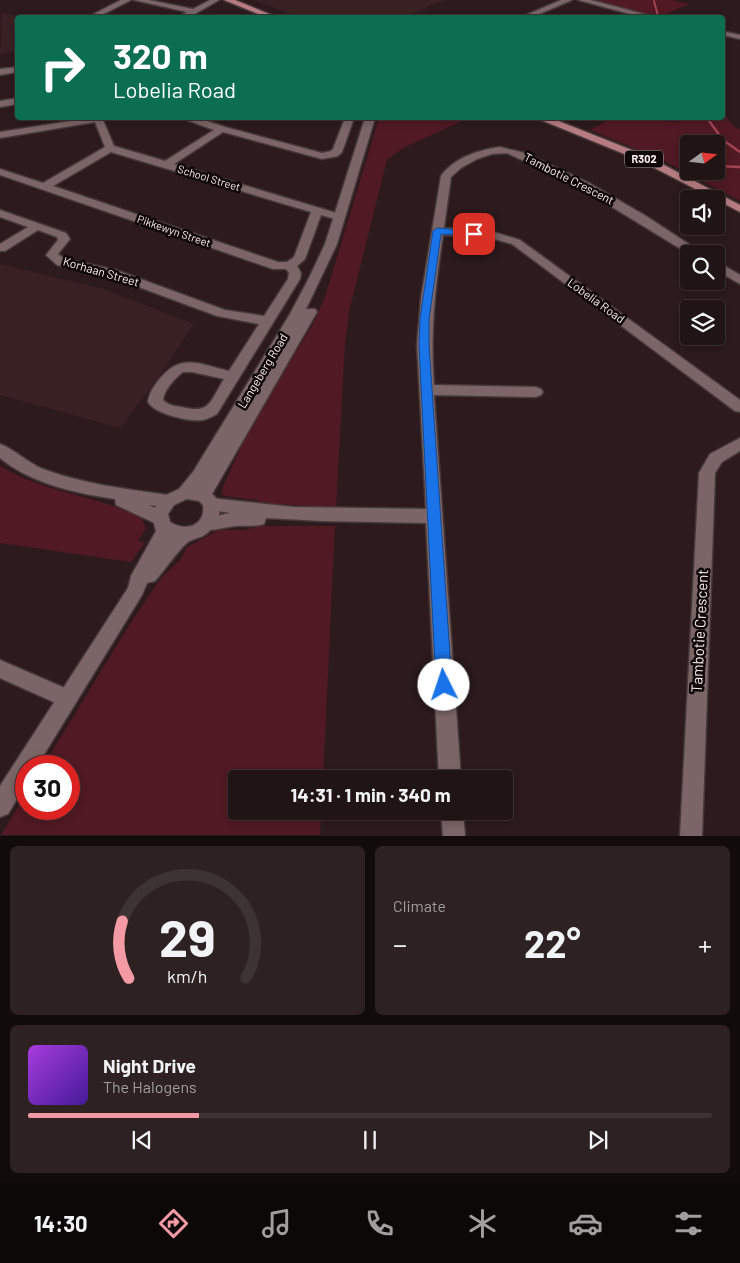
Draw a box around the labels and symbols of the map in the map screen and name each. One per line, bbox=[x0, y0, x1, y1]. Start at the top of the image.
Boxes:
north arrow bbox=[680, 135, 725, 180]
street label: Tambotie Crescent bbox=[522, 149, 617, 207]
road number: R302 bbox=[625, 150, 663, 168]
street label: School Street bbox=[176, 162, 242, 193]
street label: Pikkewyn Street bbox=[136, 212, 213, 249]
pin bbox=[453, 213, 495, 255]
street label: Korhaan Street bbox=[62, 254, 141, 289]
street label: Lobelia Road bbox=[565, 275, 628, 326]
street label: Langeberg Road bbox=[234, 331, 290, 410]
street label: Tambotie Crescent bbox=[687, 569, 711, 693]
position arrow bbox=[417, 658, 469, 710]
speed limit sign: 30 bbox=[15, 755, 80, 820]

